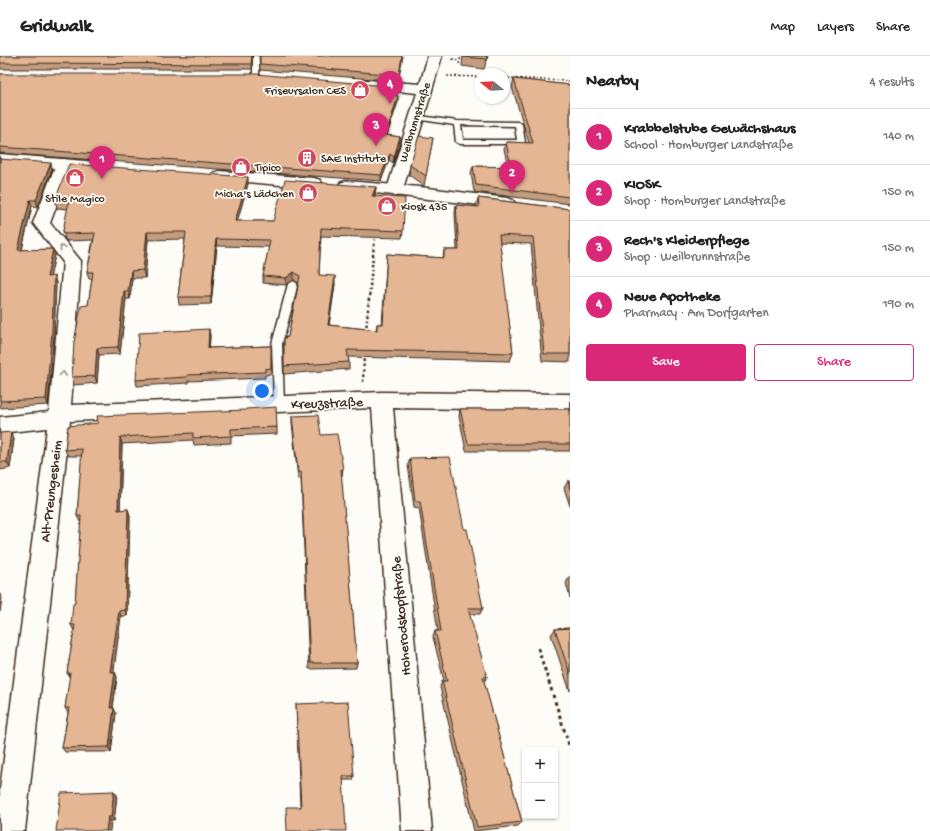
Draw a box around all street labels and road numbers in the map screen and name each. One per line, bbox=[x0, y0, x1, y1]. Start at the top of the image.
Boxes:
street label: Weilbrunnstraße bbox=[397, 80, 435, 164]
street label: Kreuzstraße bbox=[291, 395, 364, 414]
street label: Alt-Preungesheim bbox=[38, 439, 67, 543]
street label: Hoherodskopfstraße bbox=[389, 555, 416, 676]

